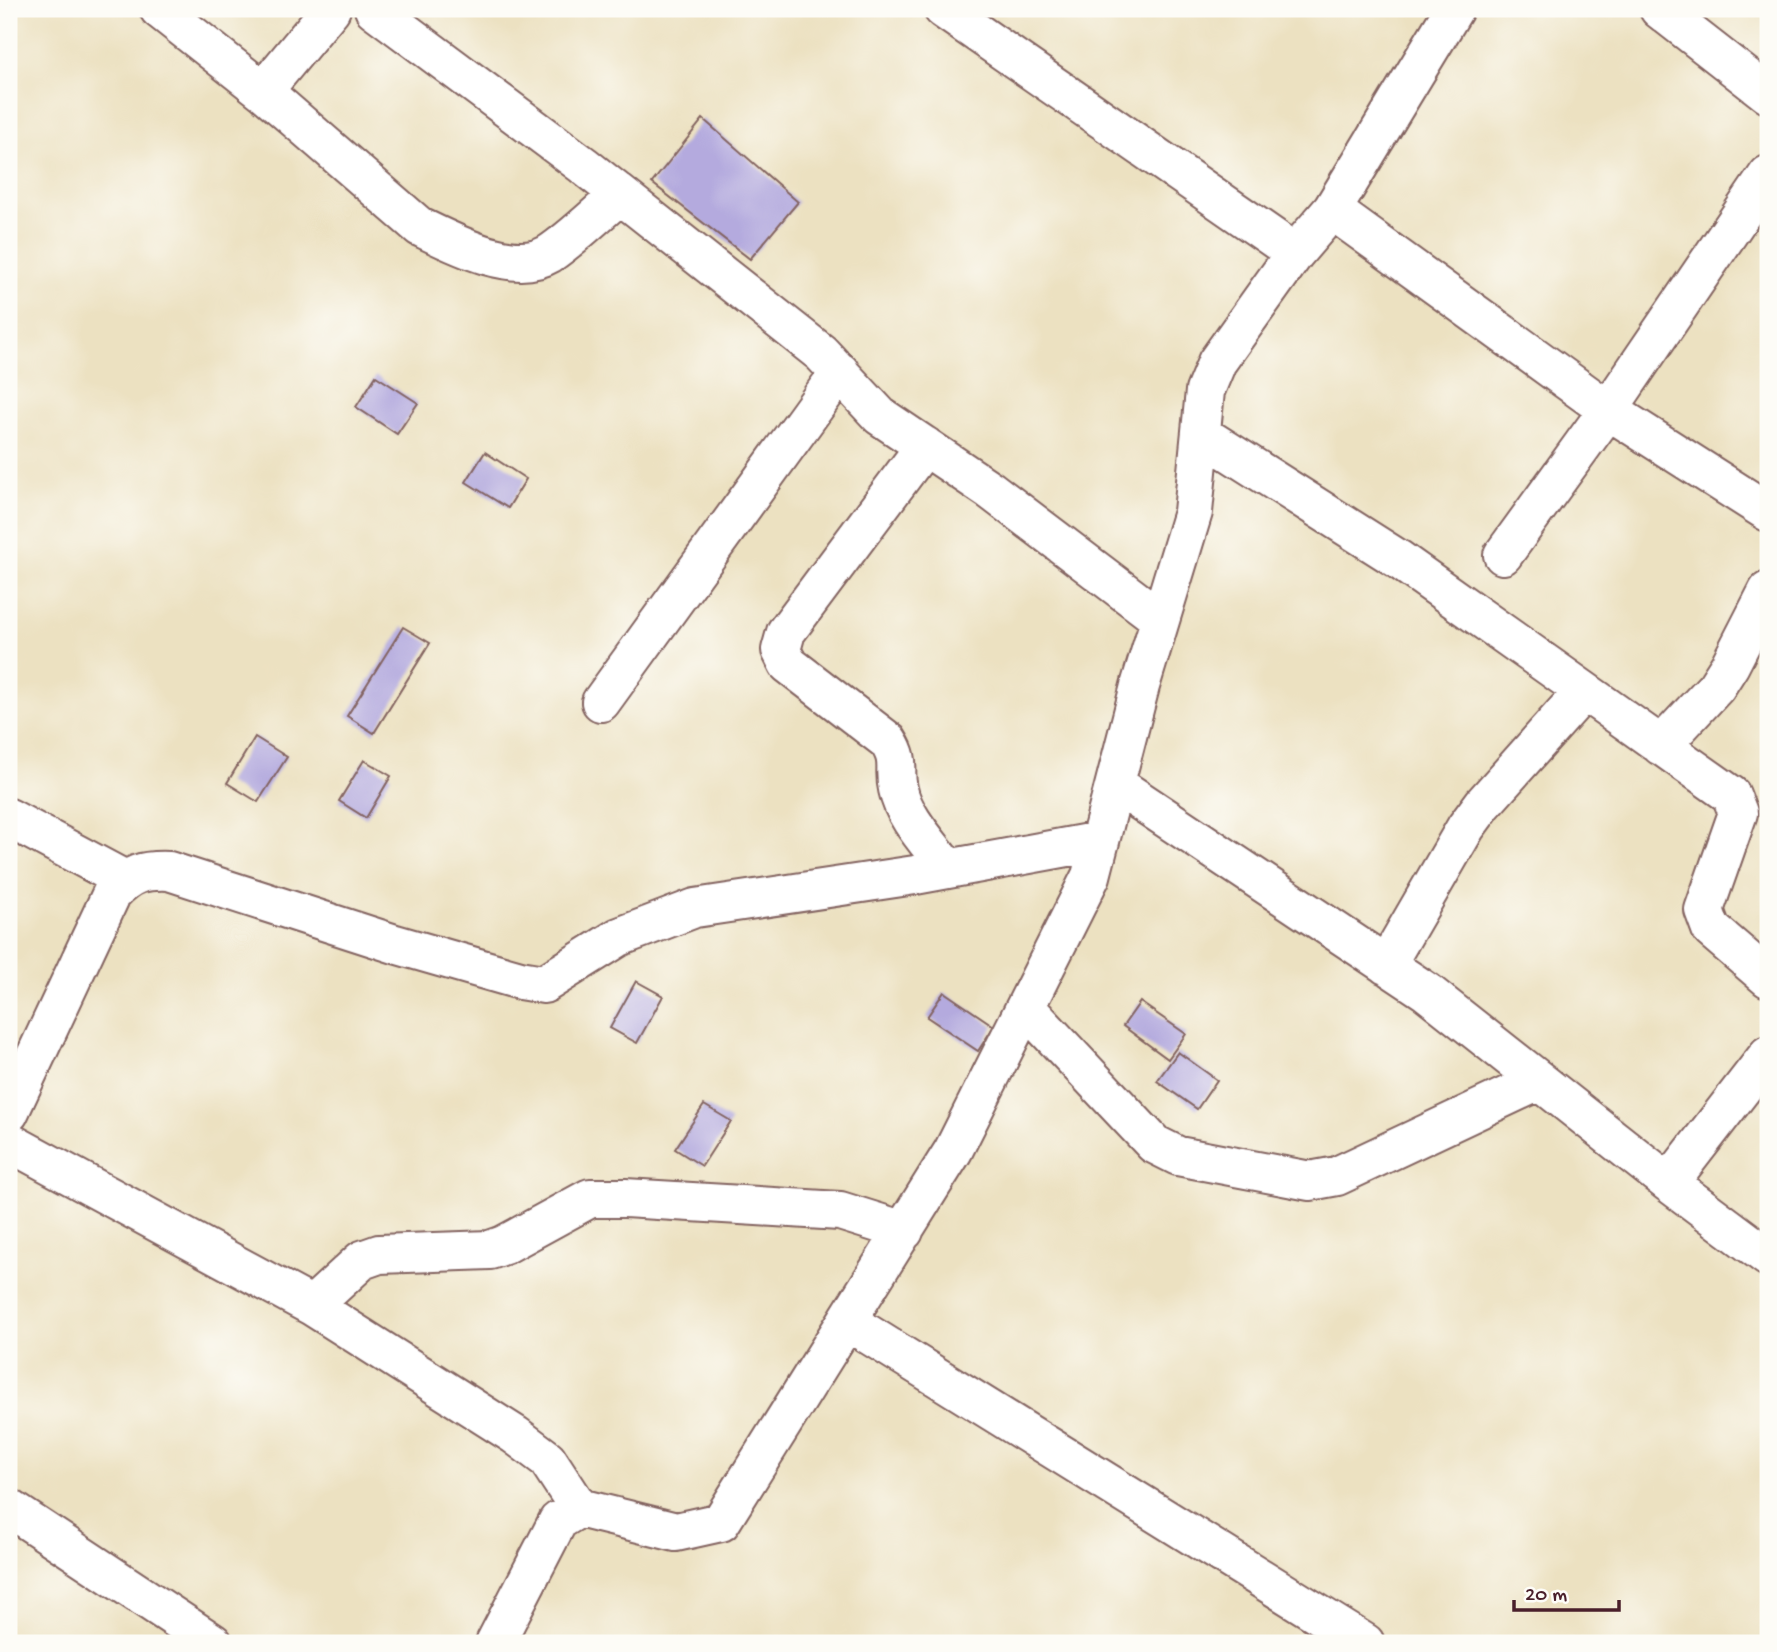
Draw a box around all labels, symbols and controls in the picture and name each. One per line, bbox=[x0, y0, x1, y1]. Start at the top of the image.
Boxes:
scale bar bbox=[1514, 1568, 1620, 1612]
text: 20 m bbox=[1525, 1584, 1567, 1609]

